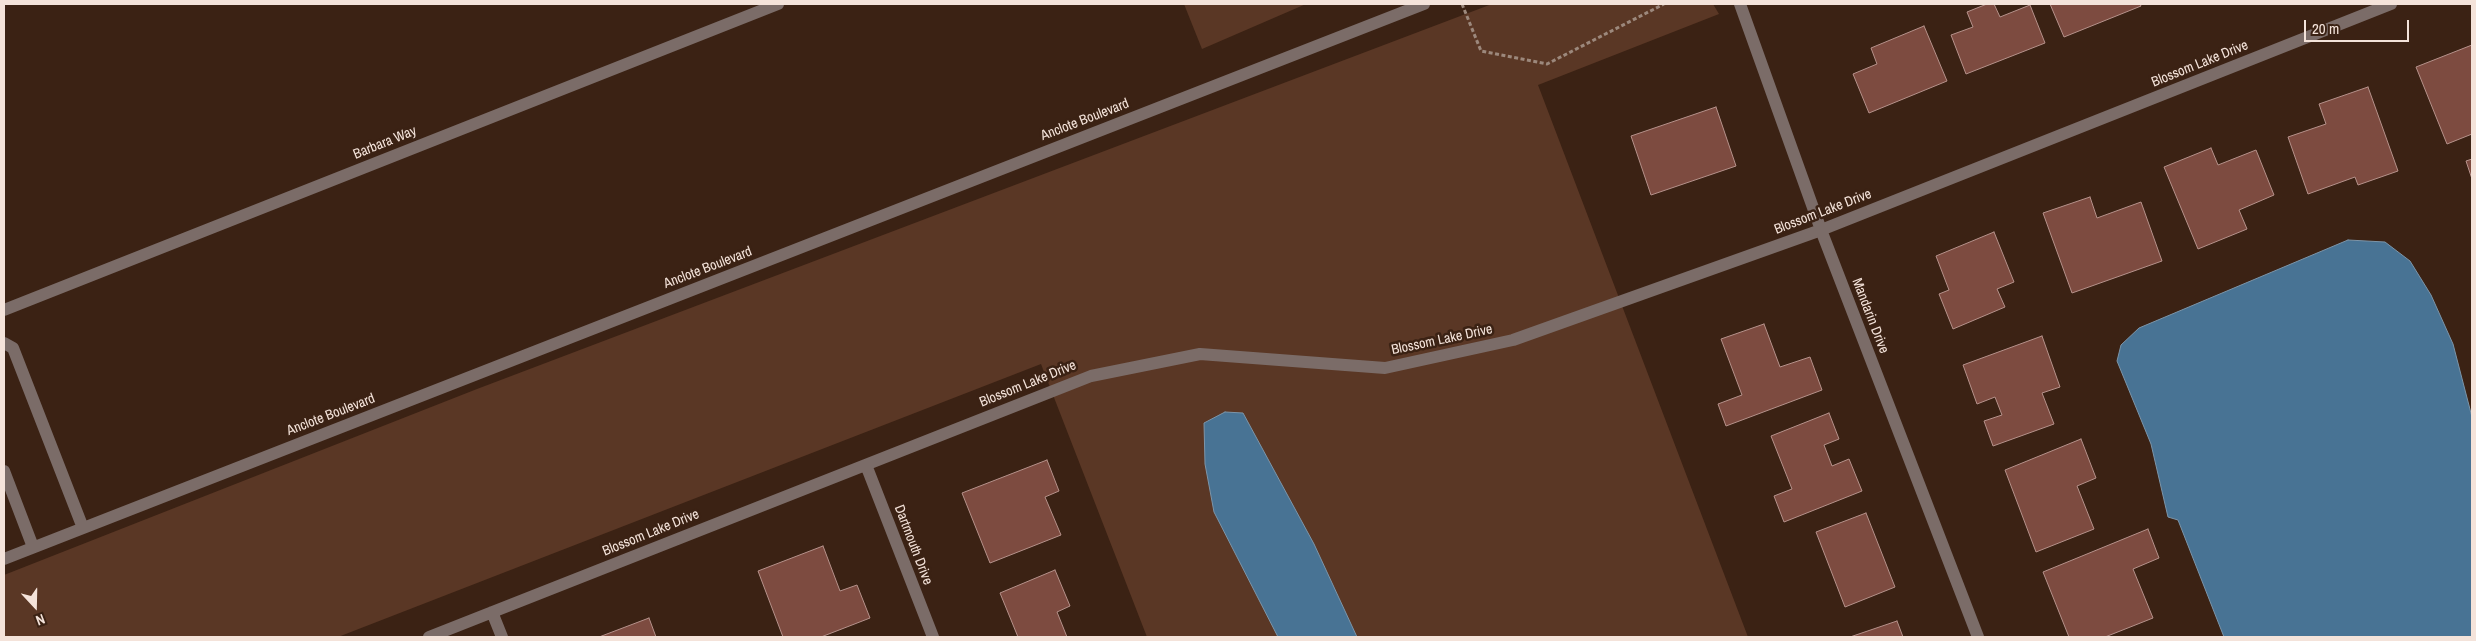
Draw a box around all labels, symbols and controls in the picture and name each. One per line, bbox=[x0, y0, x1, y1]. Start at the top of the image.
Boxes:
scale bar bbox=[2306, 10, 2411, 42]
text: 20 m bbox=[2312, 18, 2339, 39]
street label: Blossom Lake Drive bbox=[2149, 37, 2251, 91]
street label: Anclote Boulevard bbox=[1038, 95, 1132, 145]
street label: Barbara Way bbox=[351, 123, 419, 163]
street label: Blossom Lake Drive bbox=[1772, 186, 1874, 238]
street label: Anclote Boulevard bbox=[661, 243, 755, 293]
street label: Mandarin Drive bbox=[1848, 276, 1892, 356]
street label: Blossom Lake Drive bbox=[1390, 321, 1494, 359]
street label: Blossom Lake Drive bbox=[977, 357, 1079, 411]
street label: Anclote Boulevard bbox=[284, 390, 378, 440]
street label: Dartmouth Drive bbox=[890, 503, 936, 587]
street label: Blossom Lake Drive bbox=[600, 506, 702, 560]
north arrow bbox=[10, 581, 60, 631]
text: N bbox=[33, 610, 47, 630]

